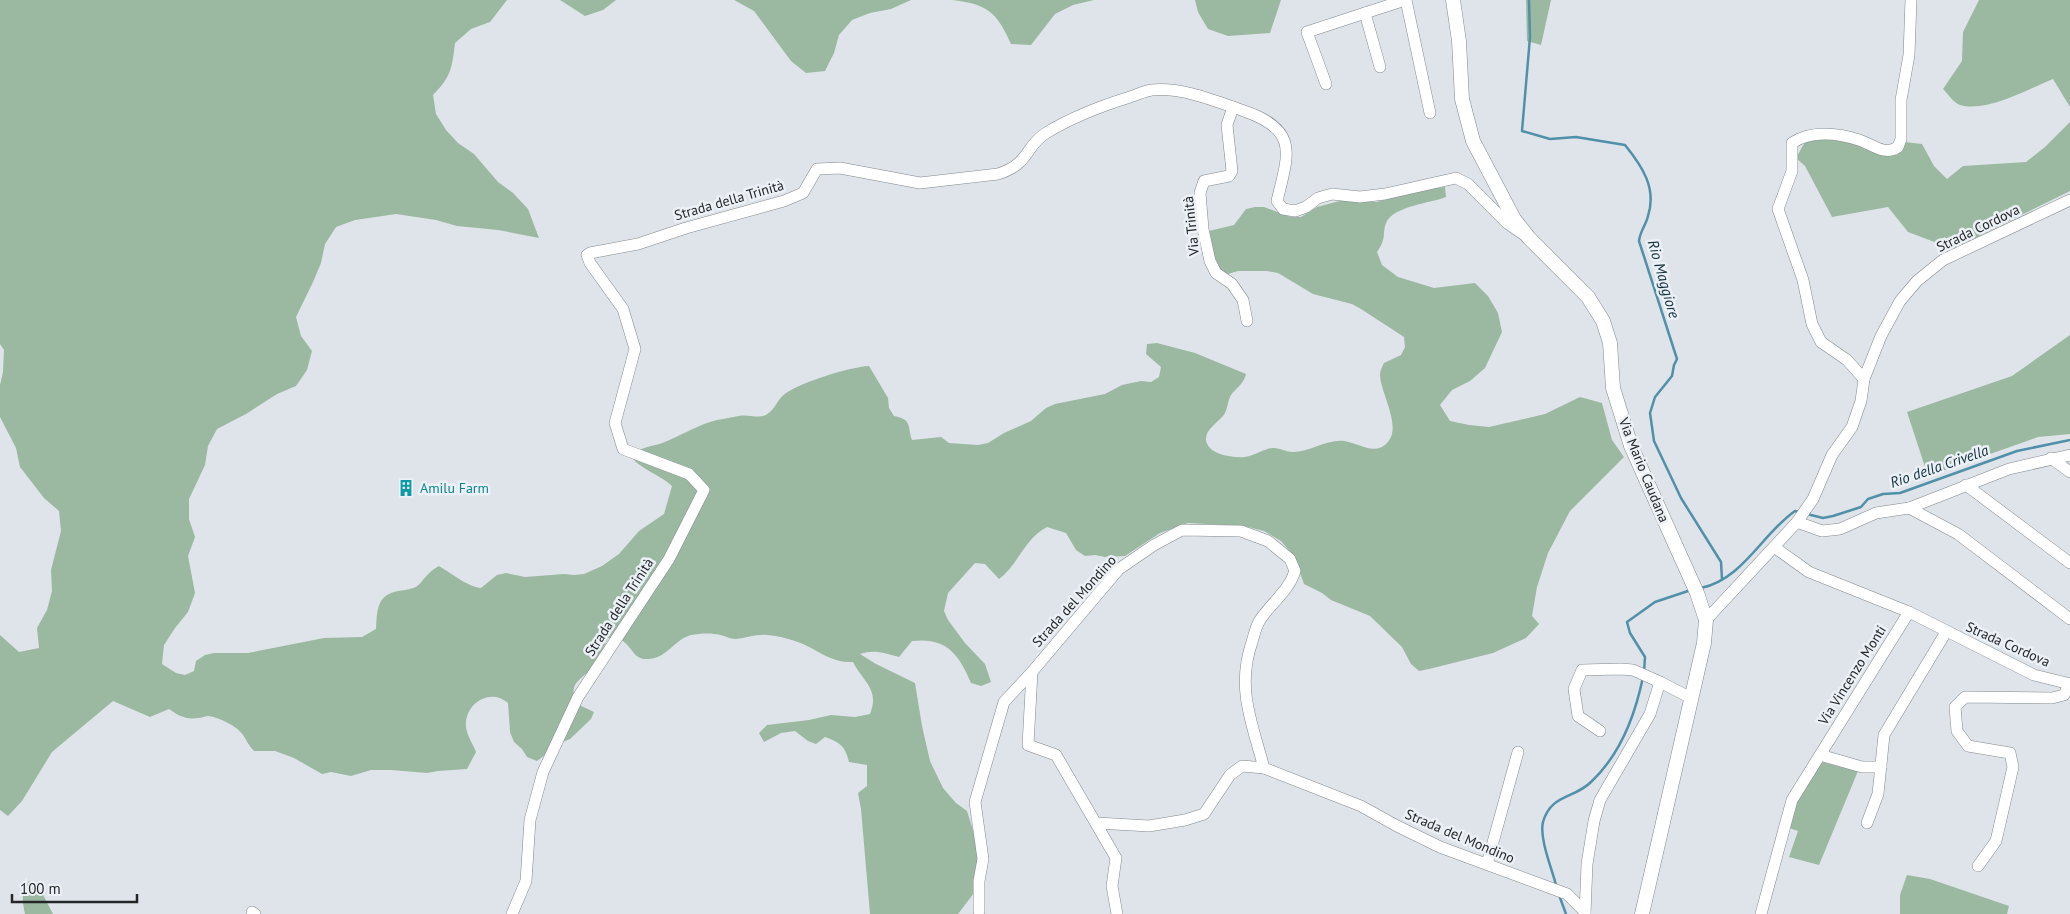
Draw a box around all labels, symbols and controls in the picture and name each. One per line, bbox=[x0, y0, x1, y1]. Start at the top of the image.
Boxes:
street label: Strada della Trinità bbox=[672, 176, 786, 224]
street label: Via Trinità bbox=[1179, 195, 1203, 258]
street label: Strada Cordova bbox=[1933, 200, 2023, 256]
water label: Rio Maggiore bbox=[1644, 238, 1684, 320]
street label: Via Mario Caudana bbox=[1614, 414, 1673, 525]
water label: Rio della Crivella bbox=[1887, 440, 1991, 492]
building icon: Amilu Farm bbox=[396, 478, 416, 498]
place label: Amilu Farm bbox=[420, 479, 489, 497]
street label: Strada del Mondino bbox=[1028, 551, 1120, 651]
street label: Strada della Trinità bbox=[581, 555, 657, 659]
street label: Strada Cordova bbox=[1963, 617, 2053, 671]
street label: Via Vincenzo Monti bbox=[1814, 622, 1890, 729]
street label: Strada del Mondino bbox=[1403, 805, 1517, 867]
scale bar bbox=[12, 872, 138, 904]
text: 100 m bbox=[20, 879, 61, 898]

